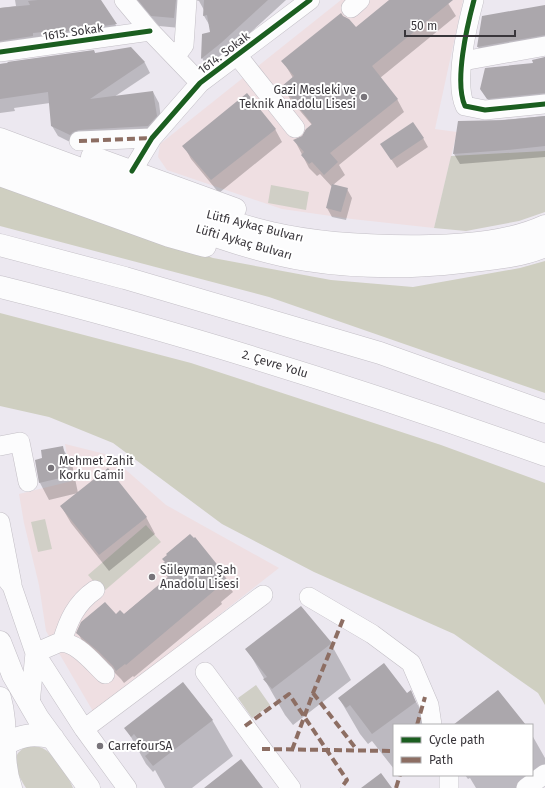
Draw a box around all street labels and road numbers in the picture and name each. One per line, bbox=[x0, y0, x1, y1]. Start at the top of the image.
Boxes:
street label: 1615. Sokak bbox=[42, 21, 105, 43]
street label: 1614. Sokak bbox=[195, 29, 253, 77]
street label: Lütfi Aykaç Bulvarı bbox=[205, 207, 305, 245]
street label: Lüfti Aykaç Bulvarı bbox=[194, 222, 294, 262]
street label: 2. Çevre Yolu bbox=[240, 347, 310, 381]

